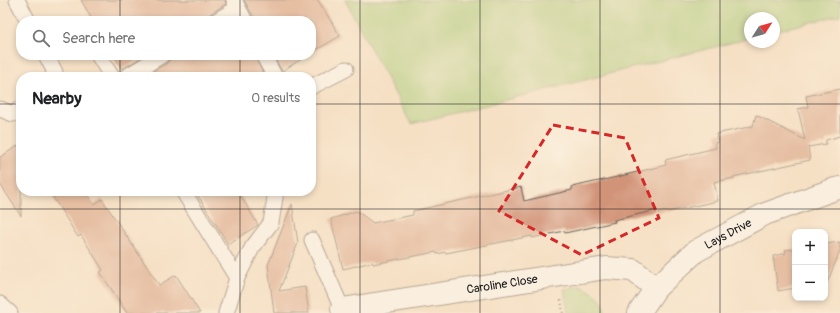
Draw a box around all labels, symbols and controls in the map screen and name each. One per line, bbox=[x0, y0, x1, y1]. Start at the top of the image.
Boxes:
north arrow bbox=[744, 12, 780, 48]
search box bbox=[16, 16, 316, 60]
icon: search bbox=[30, 27, 52, 49]
text: Search here bbox=[62, 29, 135, 48]
text: Nearby bbox=[32, 88, 81, 109]
text: 0 results bbox=[251, 90, 300, 106]
street label: Lays Drive bbox=[702, 216, 754, 253]
map controls bbox=[792, 229, 828, 301]
button: + bbox=[792, 229, 828, 265]
button: − bbox=[792, 265, 828, 301]
street label: Caroline Close bbox=[466, 272, 539, 298]

